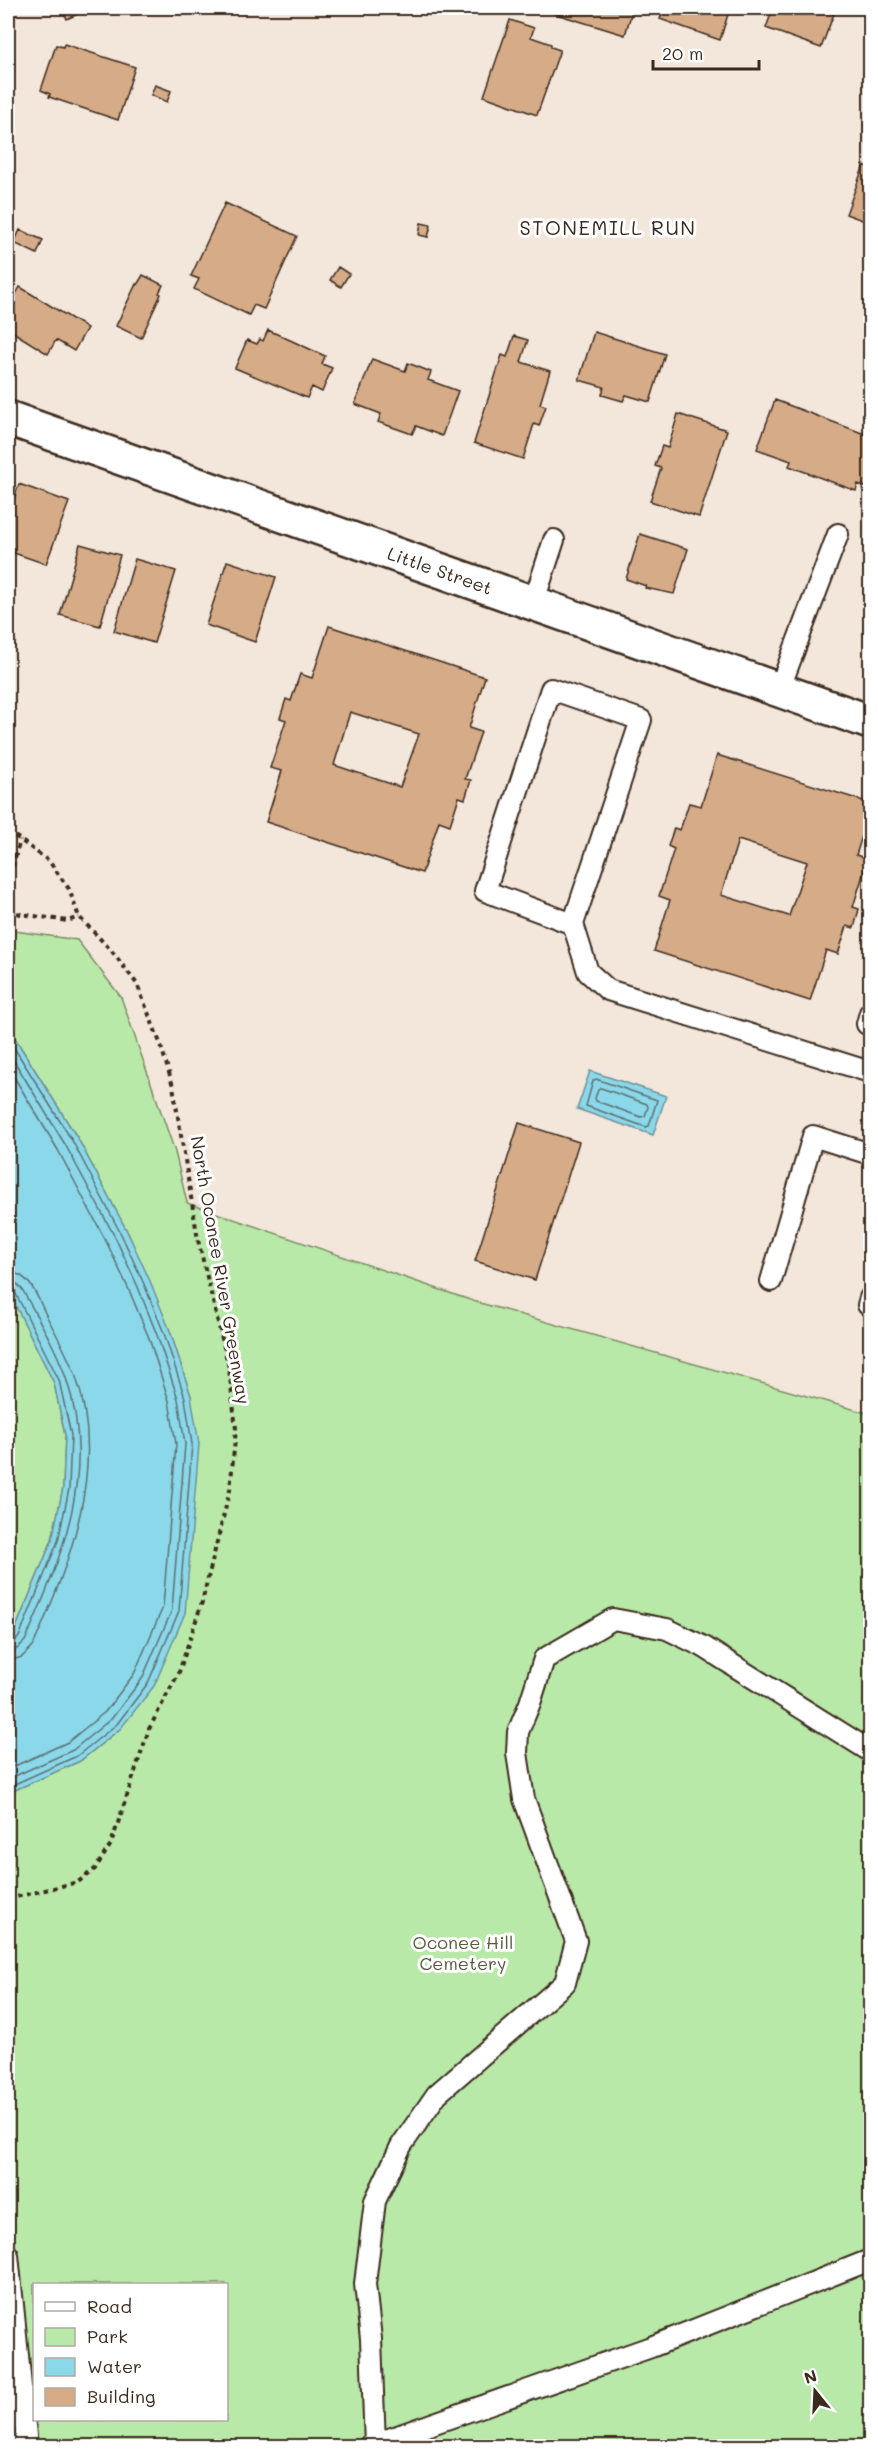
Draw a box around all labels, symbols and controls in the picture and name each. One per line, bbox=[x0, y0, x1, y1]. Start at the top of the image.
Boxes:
scale bar bbox=[653, 33, 760, 71]
text: 20 m bbox=[662, 41, 703, 65]
district label: STONEMILL RUN bbox=[519, 214, 697, 240]
street label: Little Street bbox=[384, 541, 496, 600]
street label: North Oconee River Greenway bbox=[186, 1134, 256, 1406]
park label: Oconee Hill Cemetery bbox=[413, 1930, 513, 1975]
legend bbox=[33, 2283, 228, 2421]
text: Road bbox=[87, 2294, 132, 2318]
text: Park bbox=[87, 2324, 128, 2348]
text: Water bbox=[87, 2354, 142, 2378]
north arrow bbox=[785, 2361, 845, 2421]
text: N bbox=[801, 2364, 819, 2388]
text: Building bbox=[87, 2384, 155, 2408]

